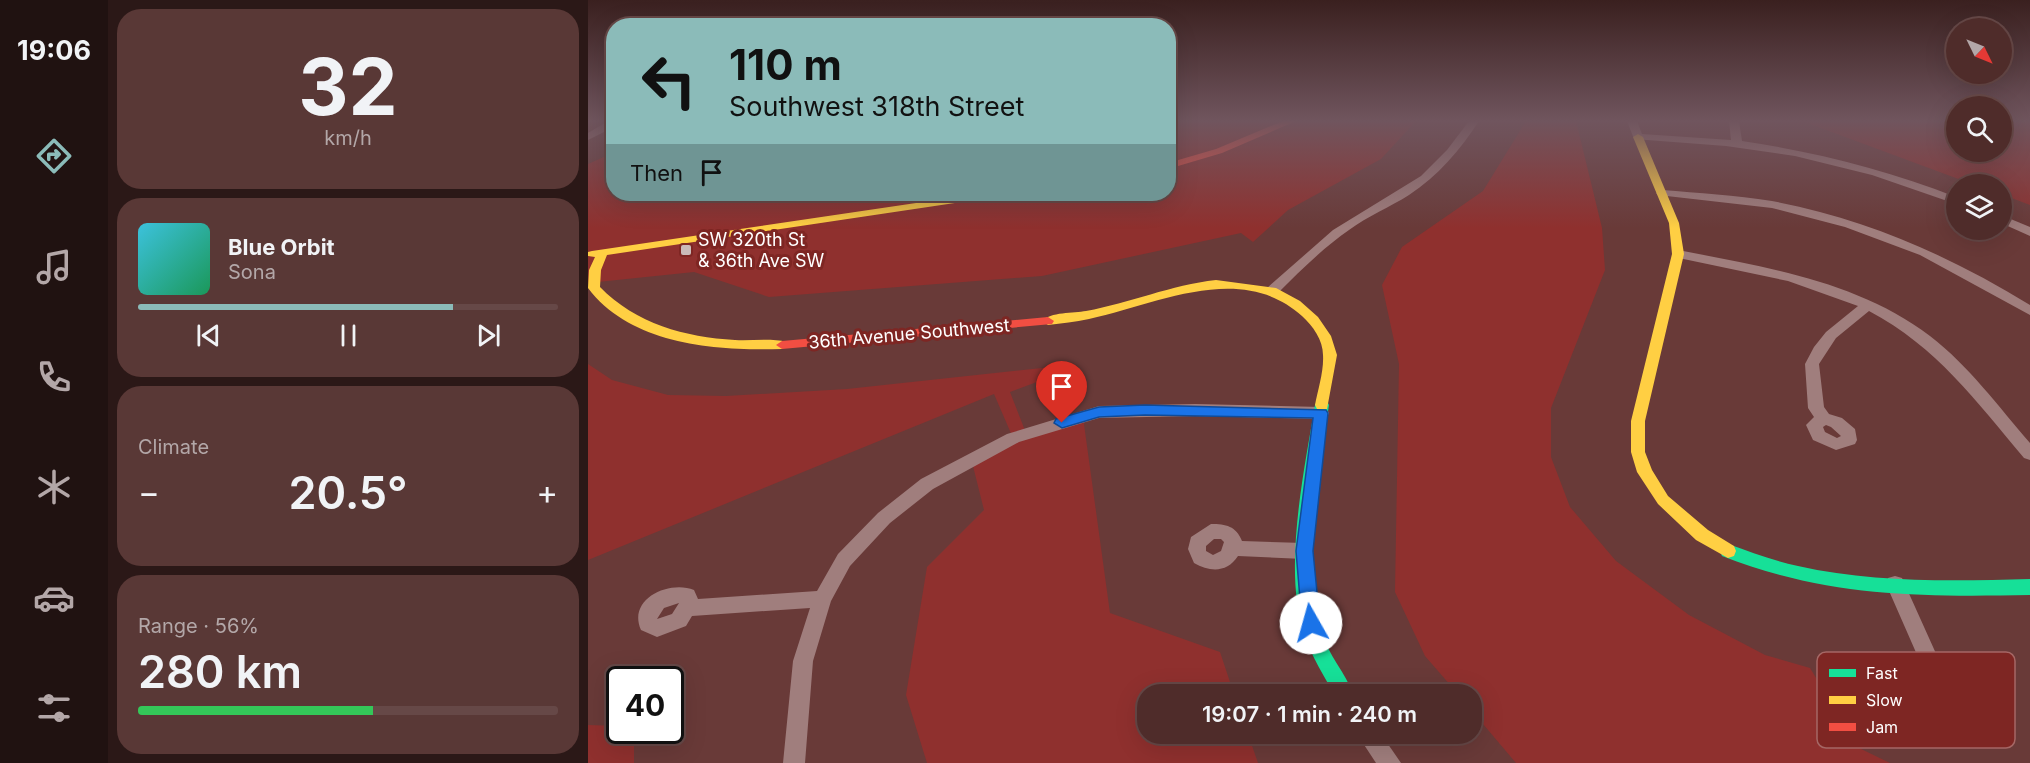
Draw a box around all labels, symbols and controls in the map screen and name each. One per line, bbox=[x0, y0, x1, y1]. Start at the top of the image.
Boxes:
north arrow bbox=[1946, 18, 2012, 84]
map controls bbox=[1946, 18, 2012, 240]
text: 19:06 bbox=[17, 34, 91, 67]
text: 32 bbox=[298, 39, 398, 134]
text: 110 m bbox=[729, 39, 842, 90]
icon: left bbox=[630, 42, 708, 120]
text: Southwest 318th Street bbox=[729, 90, 1024, 123]
button: search bbox=[1946, 96, 2012, 162]
text: km/h bbox=[324, 126, 372, 150]
icon: directions bbox=[33, 135, 75, 177]
icon: arrive bbox=[695, 156, 728, 189]
text: Then bbox=[630, 160, 683, 186]
button: layers bbox=[1946, 174, 2012, 240]
place label: SW 320th St & 36th Ave SW bbox=[698, 229, 825, 271]
text: Blue Orbit bbox=[228, 234, 335, 260]
marker: SW 320th St & 36th Ave SW bbox=[679, 243, 693, 257]
icon: music bbox=[33, 246, 75, 288]
text: Sona bbox=[228, 260, 276, 284]
street label: 36th Avenue Southwest bbox=[807, 314, 1011, 353]
icon: previous bbox=[192, 319, 225, 352]
icon: pause bbox=[332, 319, 365, 352]
icon: next bbox=[472, 319, 505, 352]
icon: phone bbox=[33, 356, 75, 398]
pin bbox=[1036, 361, 1087, 423]
icon: arrive bbox=[1045, 370, 1078, 403]
text: Climate bbox=[138, 435, 209, 459]
text: 20.5° bbox=[288, 465, 408, 520]
icon: climate bbox=[33, 466, 75, 508]
text: − bbox=[138, 472, 160, 512]
text: + bbox=[536, 472, 558, 512]
icon: car bbox=[33, 577, 75, 619]
position arrow bbox=[1279, 591, 1343, 655]
text: Range · 56% bbox=[138, 614, 259, 638]
text: 280 km bbox=[138, 644, 302, 699]
legend bbox=[1817, 652, 2015, 748]
text: Fast bbox=[1866, 663, 1898, 683]
speed limit sign: 40 bbox=[606, 666, 684, 744]
icon: filters bbox=[33, 687, 75, 729]
text: Slow bbox=[1866, 690, 1903, 710]
text: 19:07 · 1 min · 240 m bbox=[1202, 701, 1417, 727]
text: Jam bbox=[1866, 717, 1898, 737]

